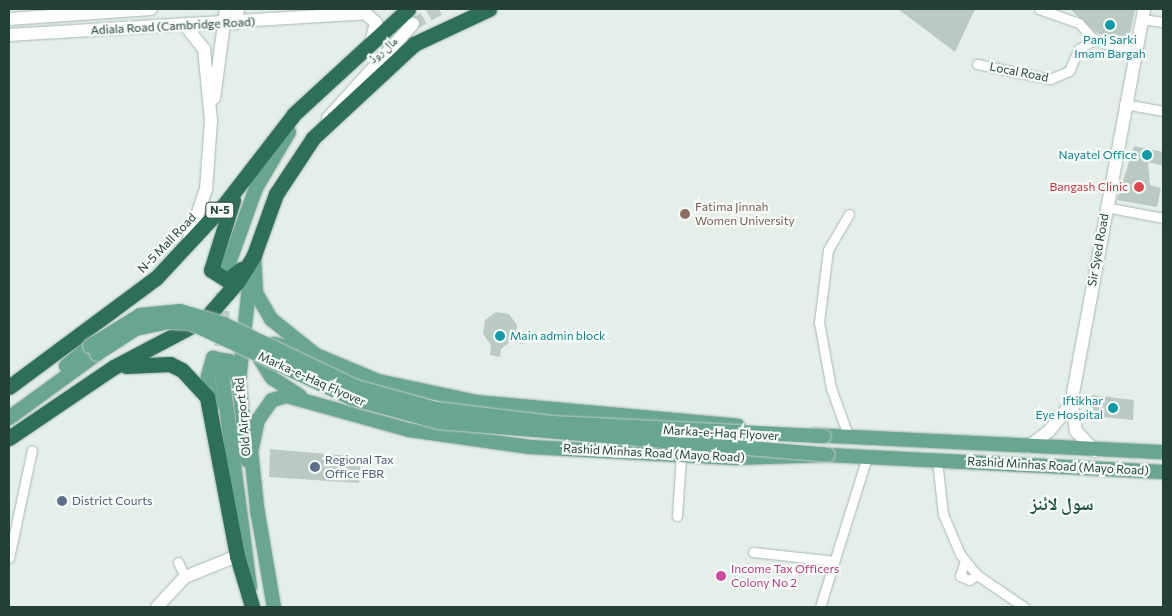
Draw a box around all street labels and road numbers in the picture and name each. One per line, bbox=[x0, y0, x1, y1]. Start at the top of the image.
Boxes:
street label: Adiala Road (Cambridge Road) bbox=[90, 14, 256, 38]
street label: مال روڈ bbox=[366, 34, 400, 66]
street label: Local Road bbox=[988, 59, 1050, 85]
road number: N-5 bbox=[205, 202, 235, 218]
street label: N-5 Mall Road bbox=[135, 210, 199, 276]
street label: Sir Syed Road bbox=[1085, 213, 1111, 287]
street label: Marka-e-Haq Flyover bbox=[256, 349, 368, 409]
street label: Old Airport Rd bbox=[232, 377, 254, 457]
street label: Marka-e-Haq Flyover bbox=[663, 423, 779, 443]
street label: Rashid Minhas Road (Mayo Road) bbox=[563, 441, 745, 465]
street label: Rashid Minhas Road (Mayo Road) bbox=[967, 454, 1149, 478]

